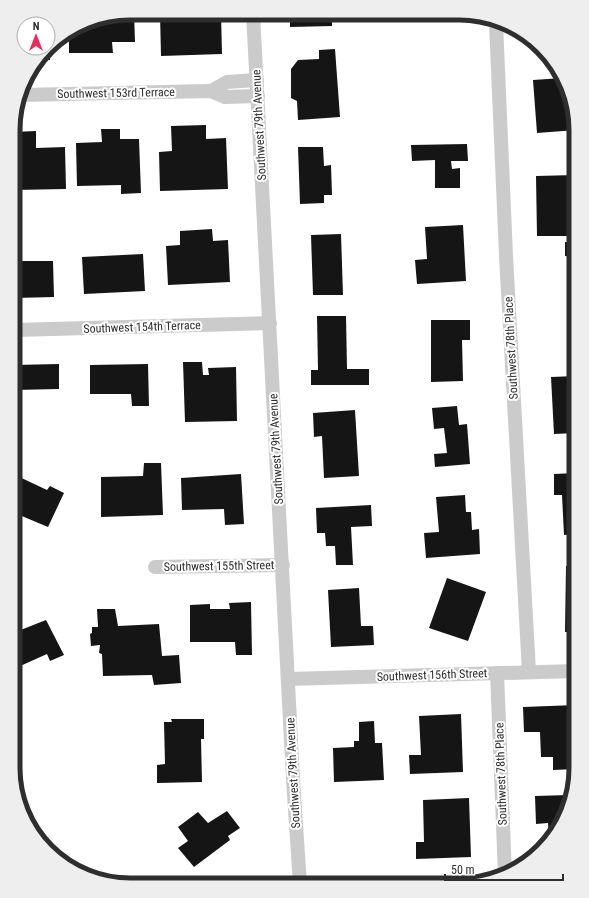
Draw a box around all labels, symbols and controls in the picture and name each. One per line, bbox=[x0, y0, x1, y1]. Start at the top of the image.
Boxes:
north arrow bbox=[16, 16, 56, 56]
text: N bbox=[33, 20, 40, 33]
street label: Southwest 79th Avenue bbox=[249, 69, 269, 181]
street label: Southwest 153rd Terrace bbox=[57, 85, 175, 101]
street label: Southwest 78th Place bbox=[501, 296, 521, 400]
street label: Southwest 154th Terrace bbox=[83, 318, 201, 336]
street label: Southwest 79th Avenue bbox=[266, 393, 286, 505]
street label: Southwest 155th Street bbox=[164, 558, 275, 574]
street label: Southwest 156th Street bbox=[376, 666, 488, 684]
street label: Southwest 79th Avenue bbox=[283, 717, 303, 829]
street label: Southwest 78th Place bbox=[492, 722, 510, 826]
scale bar bbox=[445, 856, 563, 882]
text: 50 m bbox=[451, 863, 475, 877]

